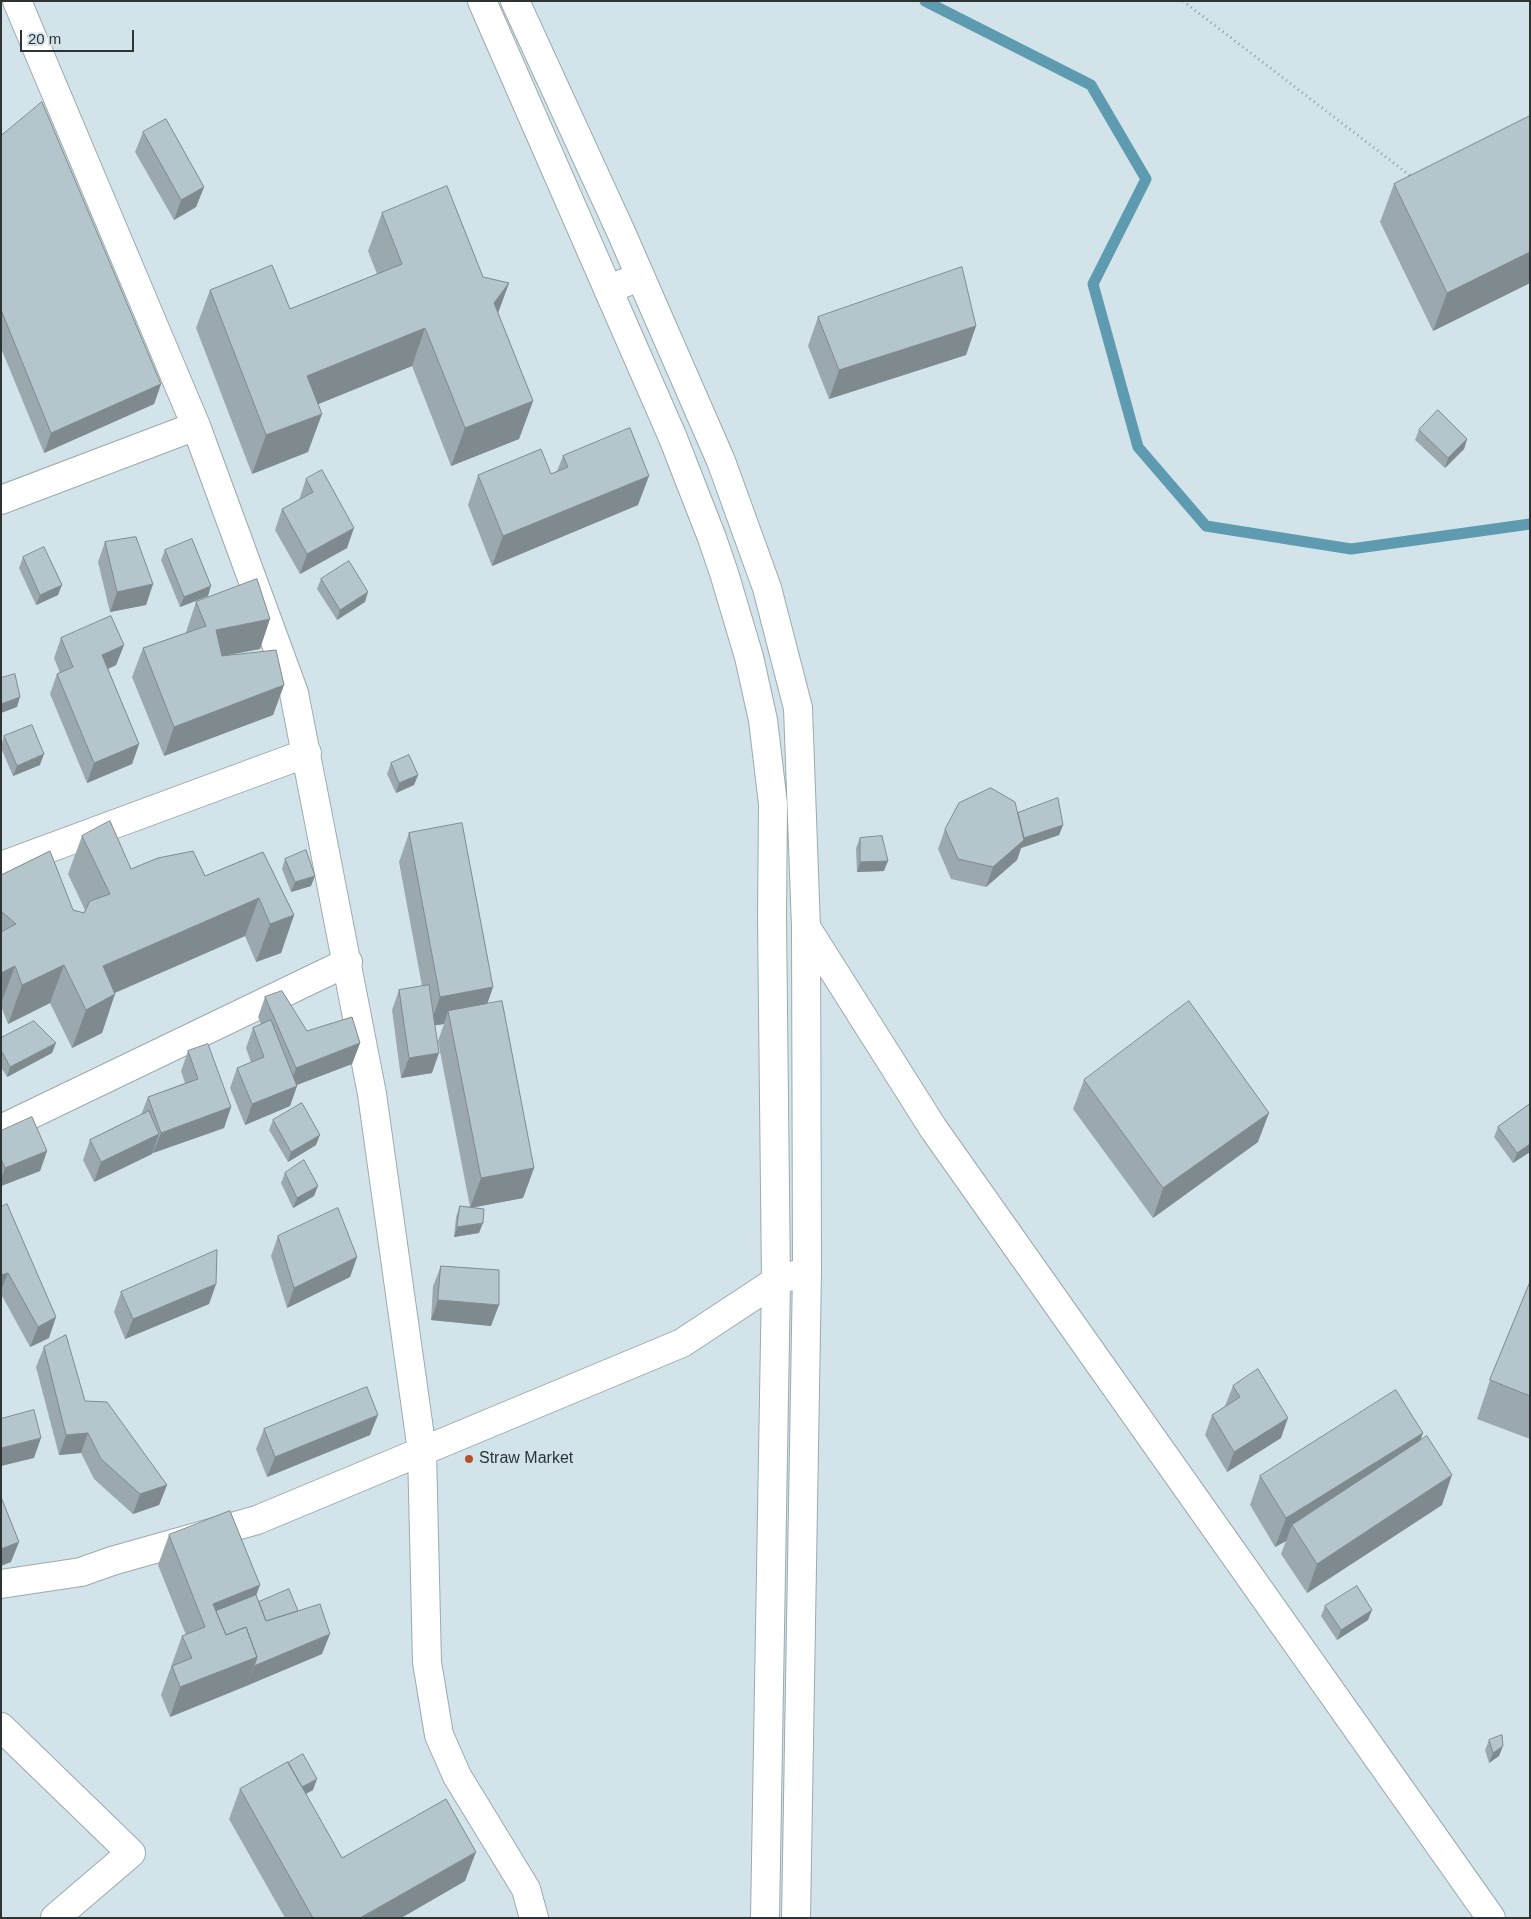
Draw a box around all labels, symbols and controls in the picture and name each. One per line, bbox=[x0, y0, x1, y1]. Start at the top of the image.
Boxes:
scale bar bbox=[22, 20, 136, 52]
text: 20 m bbox=[28, 30, 61, 47]
place label: Straw Market bbox=[479, 1449, 573, 1469]
marker: Straw Market bbox=[463, 1453, 475, 1465]

